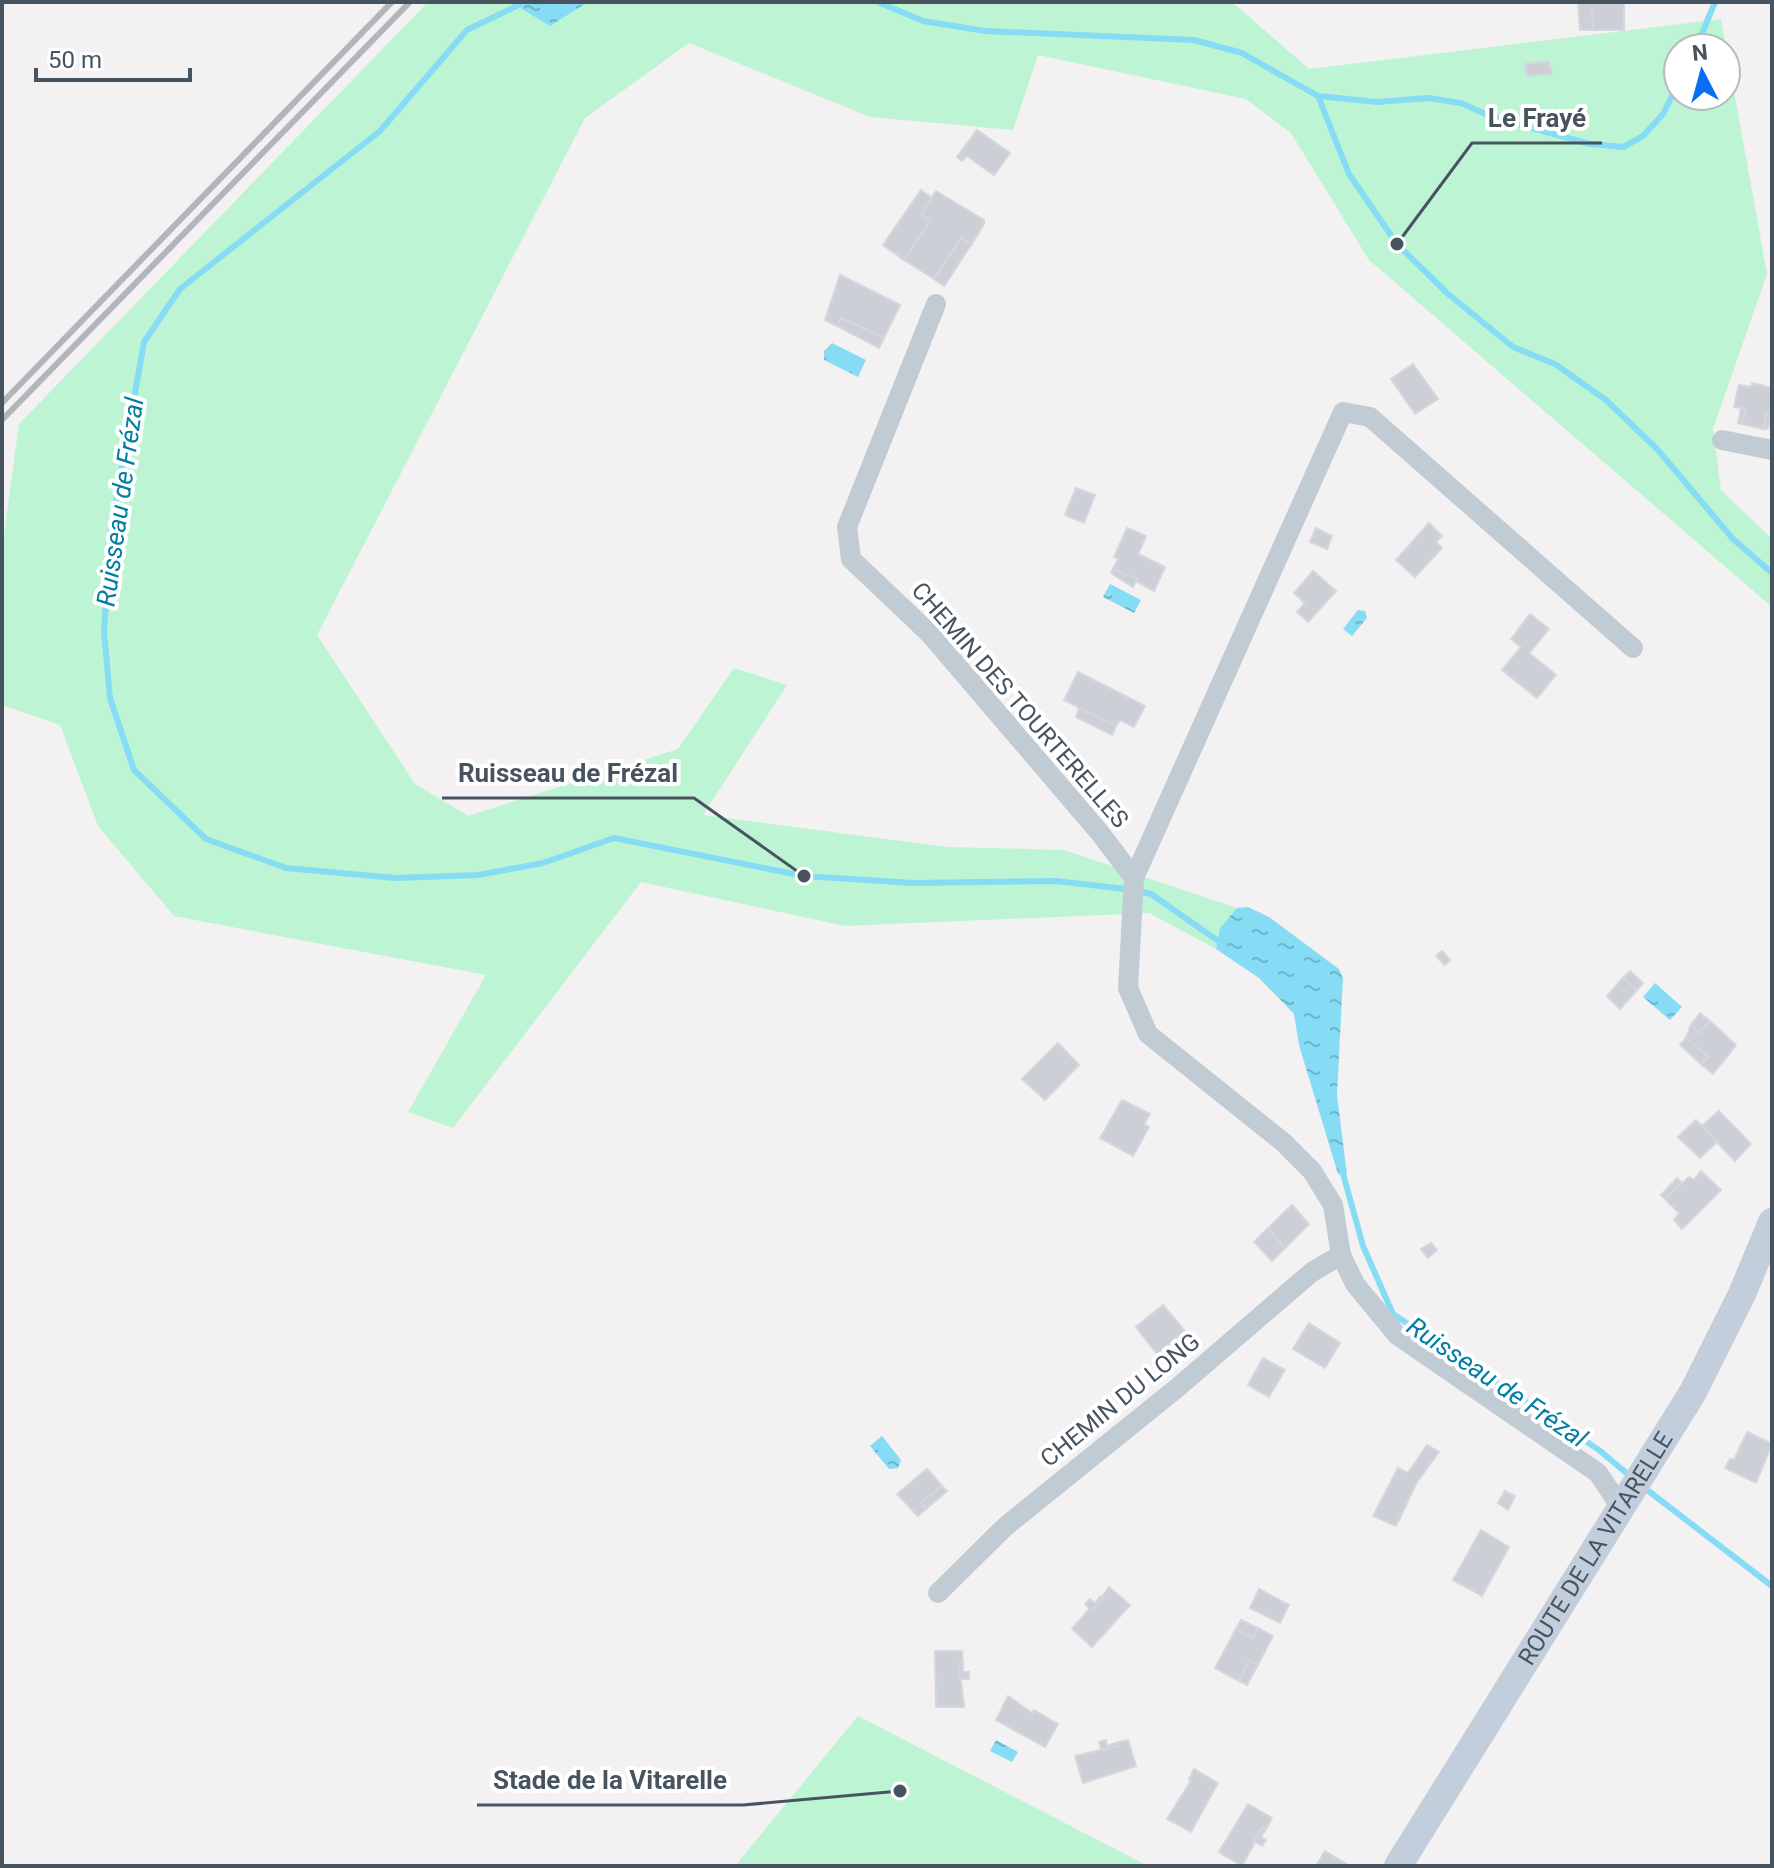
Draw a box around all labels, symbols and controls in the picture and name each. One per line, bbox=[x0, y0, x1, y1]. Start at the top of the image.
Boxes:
scale bar bbox=[36, 32, 190, 82]
north arrow bbox=[1662, 32, 1742, 112]
text: N bbox=[1691, 39, 1709, 66]
text: 50 m bbox=[48, 46, 102, 74]
callout: Le Frayé bbox=[1472, 93, 1602, 143]
text: Le Frayé bbox=[1488, 103, 1586, 133]
water label: Ruisseau de Frézal bbox=[90, 395, 150, 608]
street label: CHEMIN DES TOURTERELLES bbox=[906, 577, 1134, 833]
callout: Ruisseau de Frézal bbox=[442, 748, 694, 798]
text: Ruisseau de Frézal bbox=[458, 758, 678, 788]
water label: Ruisseau de Frézal bbox=[1401, 1311, 1593, 1454]
street label: CHEMIN DU LONG bbox=[1035, 1327, 1205, 1473]
street label: ROUTE DE LA VITARELLE bbox=[1513, 1427, 1679, 1670]
callout: Stade de la Vitarelle bbox=[477, 1755, 743, 1805]
text: Stade de la Vitarelle bbox=[493, 1765, 727, 1795]

